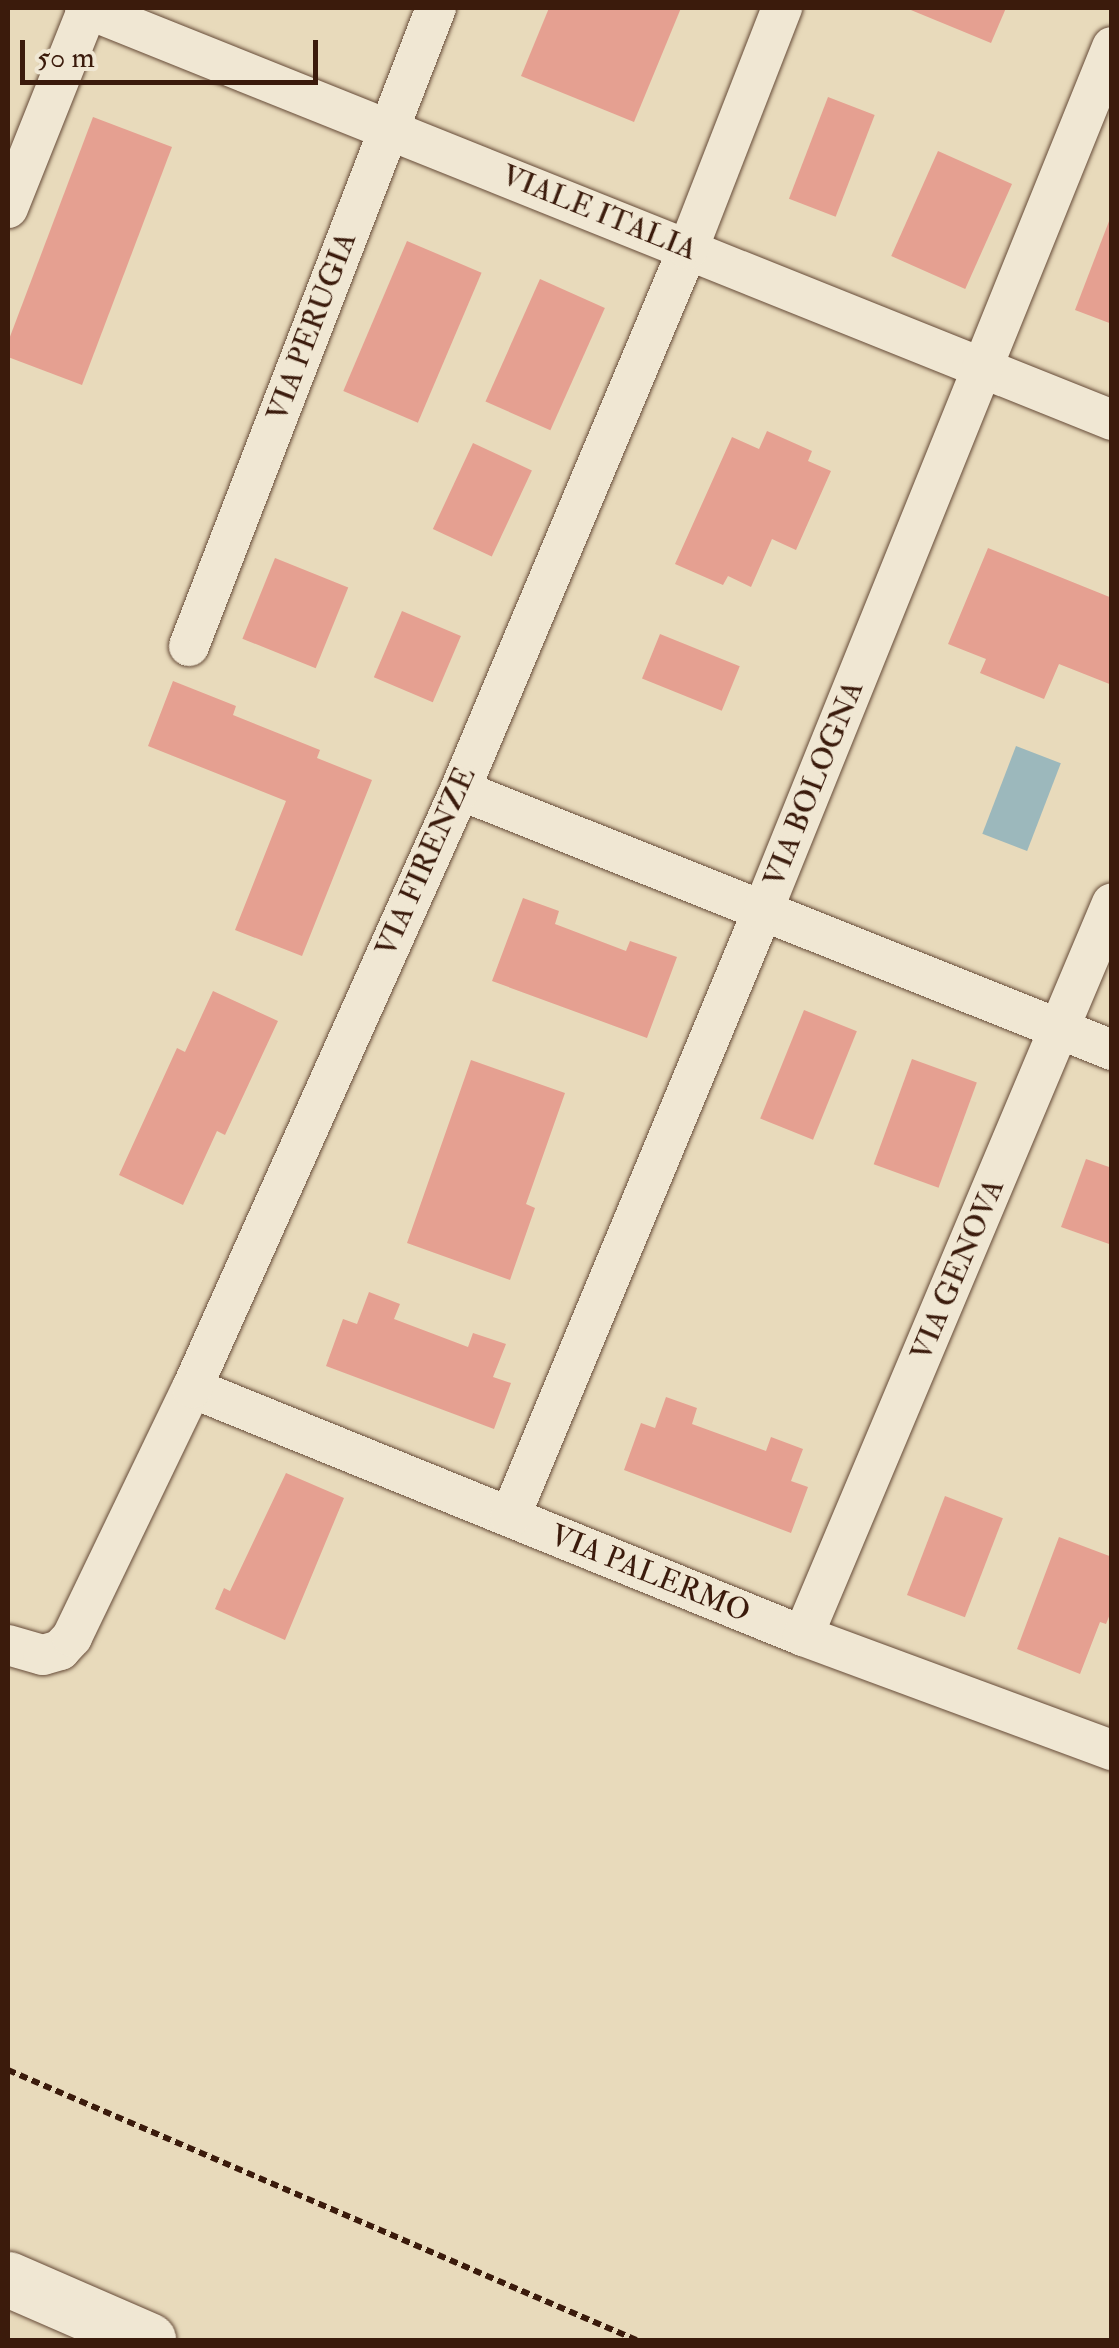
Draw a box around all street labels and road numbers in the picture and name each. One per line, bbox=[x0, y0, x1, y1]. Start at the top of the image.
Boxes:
street label: VIALE ITALIA bbox=[496, 157, 702, 269]
street label: VIA PERUGIA bbox=[259, 227, 365, 427]
street label: VIA BOLOGNA bbox=[756, 676, 872, 892]
street label: VIA FIRENZE bbox=[368, 762, 484, 962]
street label: VIA GENOVA bbox=[903, 1174, 1013, 1366]
street label: VIA PALERMO bbox=[545, 1518, 755, 1630]

